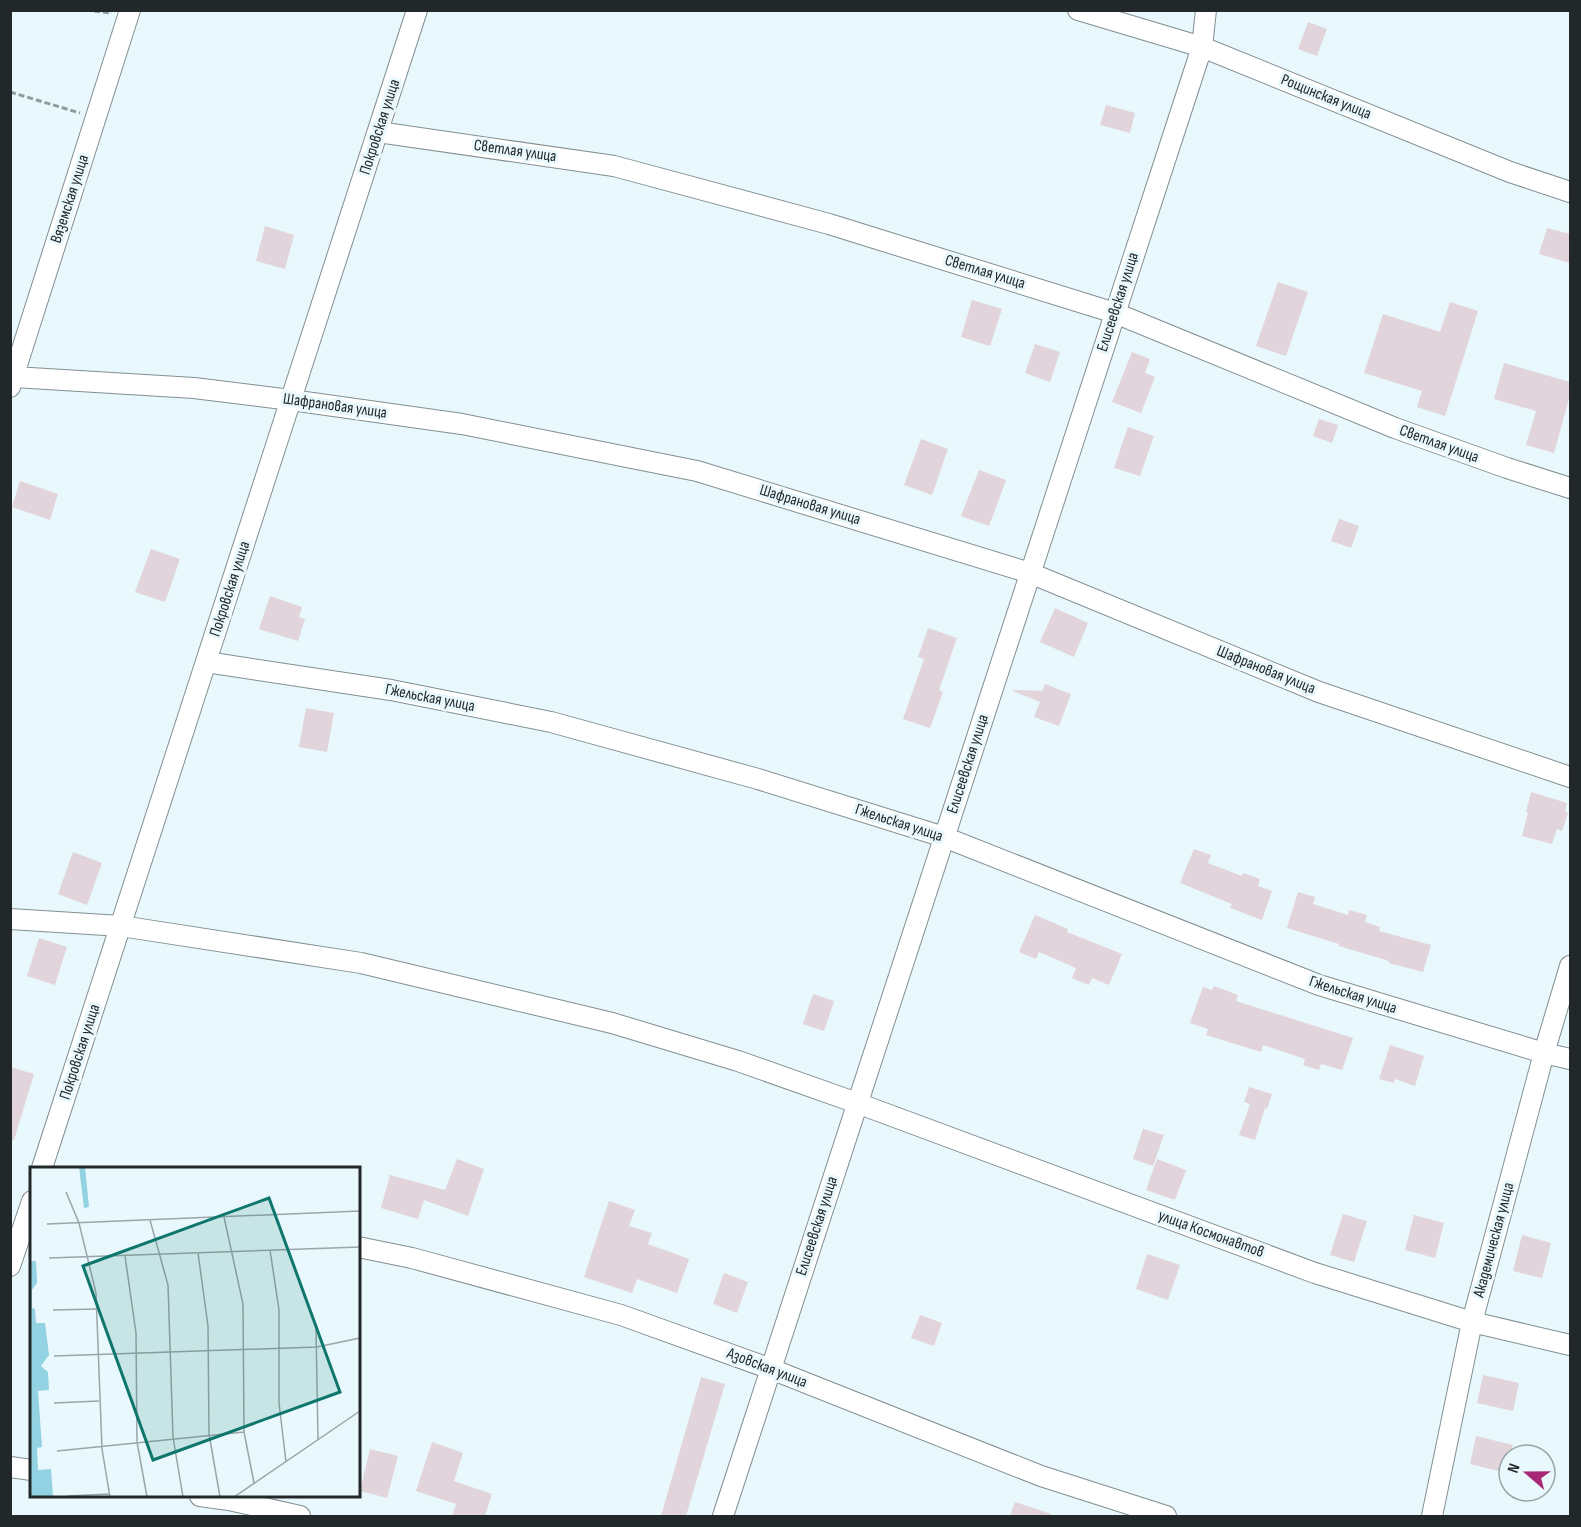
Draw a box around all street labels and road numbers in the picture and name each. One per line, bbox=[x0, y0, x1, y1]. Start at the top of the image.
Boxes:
street label: Рощинская улица bbox=[1278, 70, 1374, 124]
street label: Покровская улица bbox=[356, 77, 404, 177]
street label: Светлая улица bbox=[472, 136, 558, 166]
street label: Вяземская улица bbox=[47, 152, 93, 246]
street label: Елисеевская улица bbox=[1093, 250, 1143, 354]
street label: Светлая улица bbox=[942, 251, 1028, 293]
street label: Шафрановая улица bbox=[282, 389, 388, 423]
street label: Светлая улица bbox=[1397, 421, 1481, 467]
street label: Шафрановая улица bbox=[757, 481, 863, 529]
street label: Покровская улица bbox=[206, 539, 254, 639]
street label: Шафрановая улица bbox=[1214, 642, 1318, 698]
street label: Гжельская улица bbox=[384, 680, 476, 716]
street label: Елисеевская улица bbox=[943, 712, 993, 816]
street label: Гжельская улица bbox=[853, 800, 945, 846]
street label: Гжельская улица bbox=[1307, 972, 1399, 1018]
street label: Покровская улица bbox=[56, 1002, 104, 1102]
street label: Елисеевская улица bbox=[792, 1174, 842, 1278]
street label: Академическая улица bbox=[1469, 1180, 1518, 1300]
street label: улица Космонавтов bbox=[1155, 1206, 1267, 1262]
street label: Азовская улица bbox=[723, 1344, 810, 1392]

